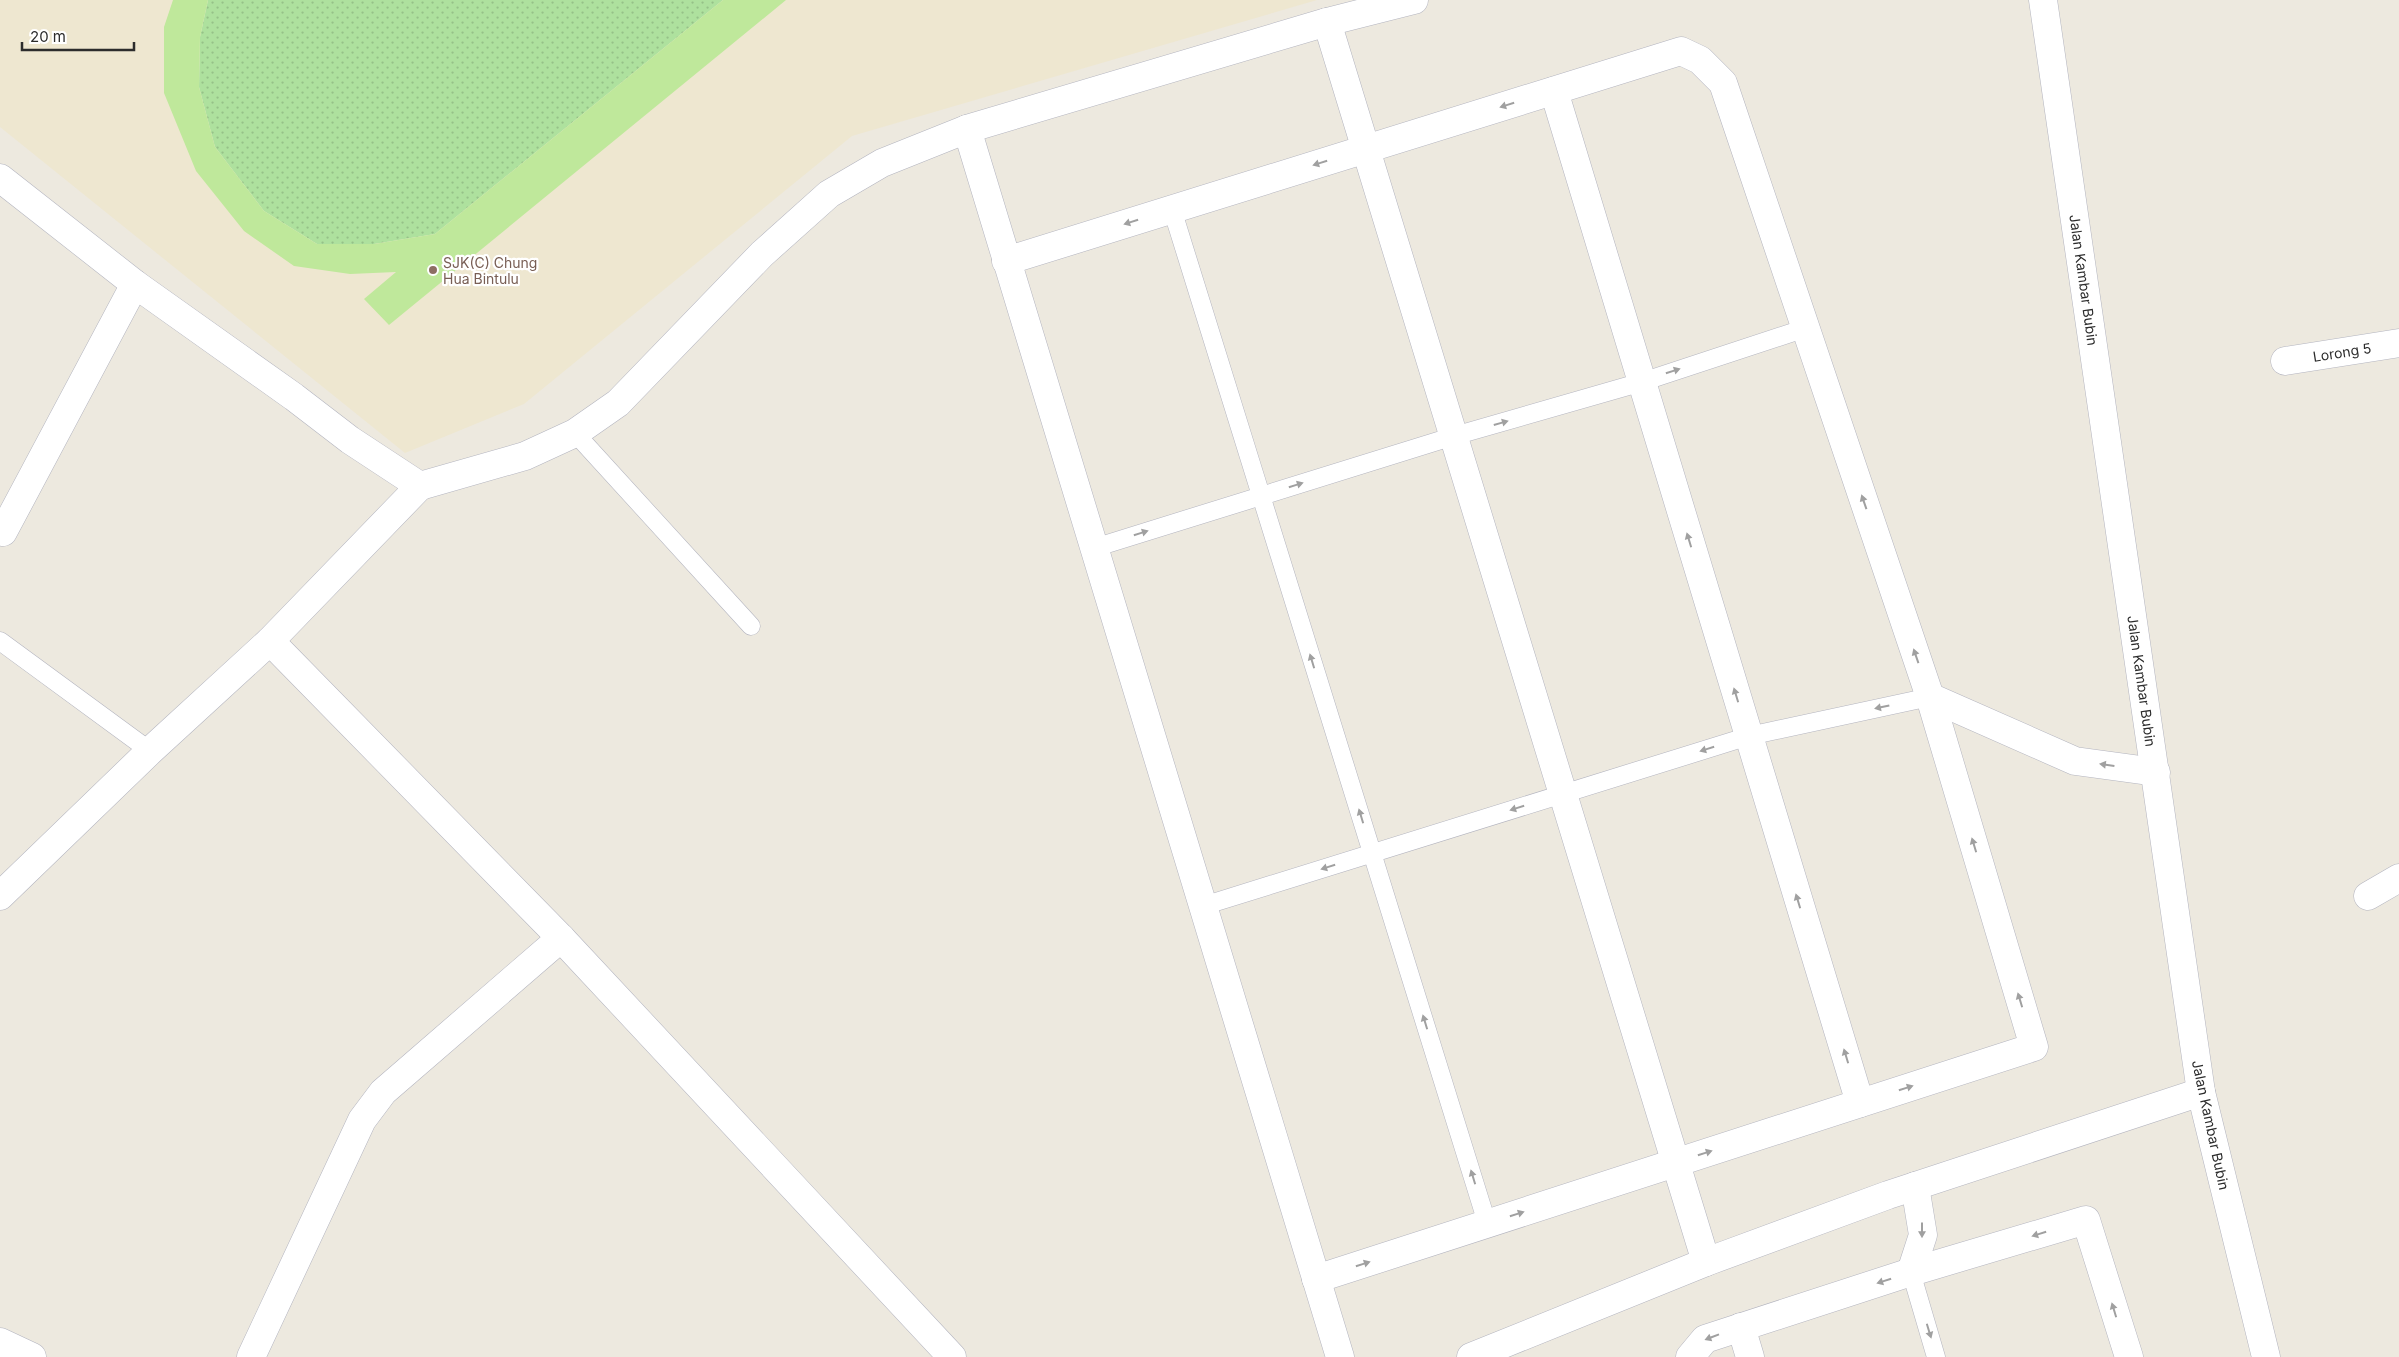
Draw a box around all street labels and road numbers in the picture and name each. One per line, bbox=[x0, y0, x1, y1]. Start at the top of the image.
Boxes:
street label: Jalan Kambar Bubin bbox=[2066, 213, 2102, 347]
street label: Lorong 5 bbox=[2312, 339, 2372, 365]
street label: Jalan Kambar Bubin bbox=[2124, 614, 2160, 748]
street label: Jalan Kambar Bubin bbox=[2189, 1059, 2233, 1191]

